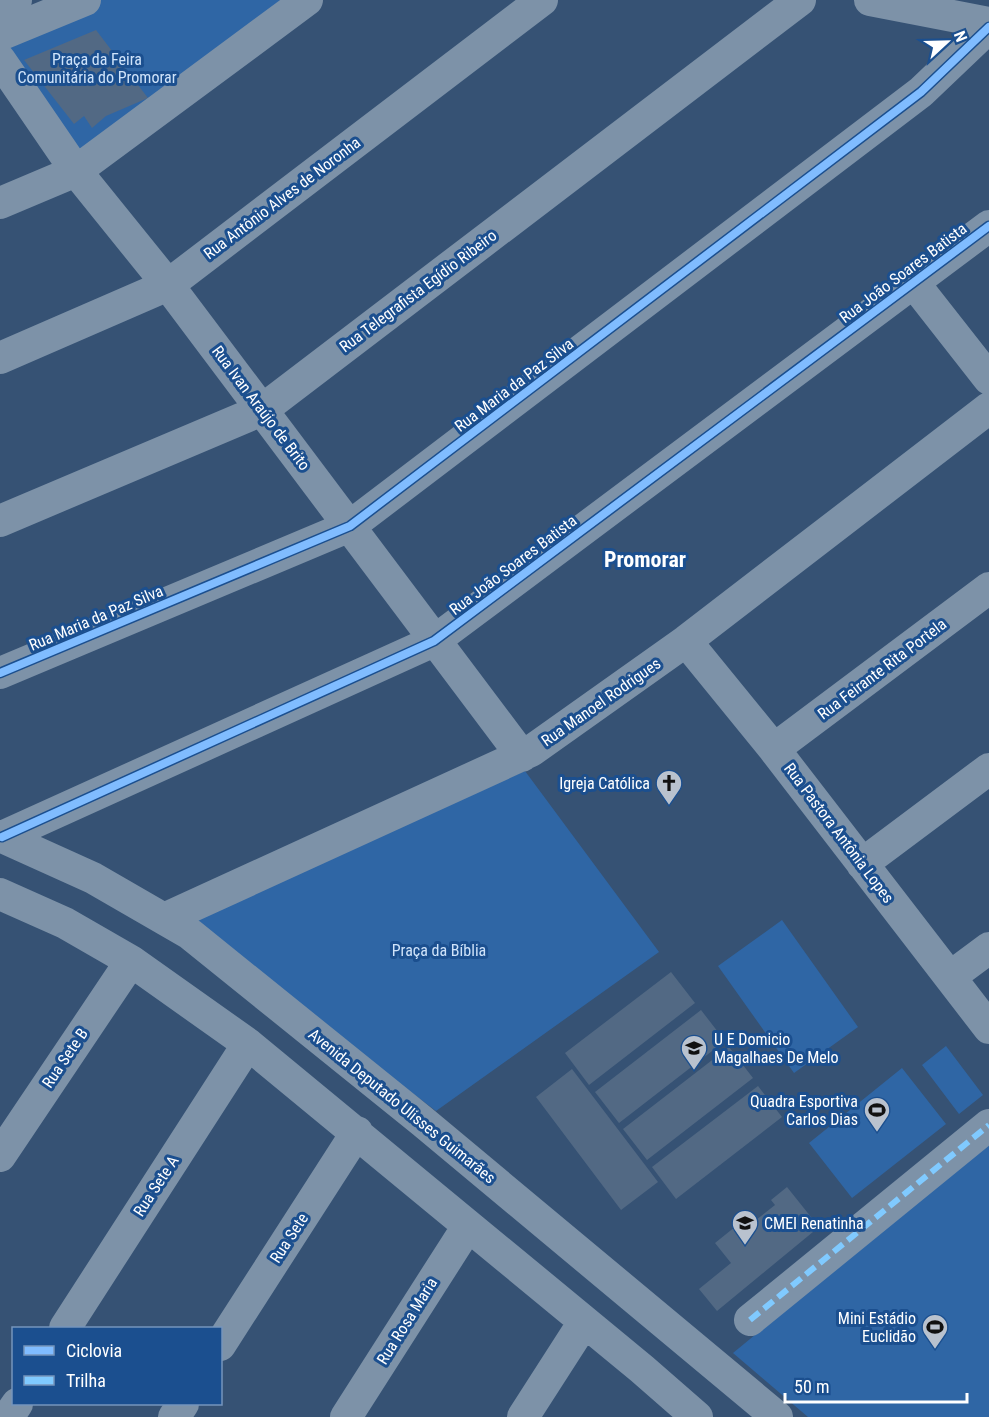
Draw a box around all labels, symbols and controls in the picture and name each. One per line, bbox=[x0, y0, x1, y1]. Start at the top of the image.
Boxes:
north arrow bbox=[917, 12, 977, 72]
text: N bbox=[950, 28, 971, 45]
park label: Praça da Feira Comunitária do Promorar bbox=[17, 50, 177, 87]
street label: Rua Antônio Alves de Noronha bbox=[200, 133, 364, 263]
street label: Rua João Soares Batista bbox=[836, 219, 970, 327]
street label: Rua Telegrafista Egídio Ribeiro bbox=[336, 226, 500, 356]
street label: Rua Maria da Paz Silva bbox=[451, 334, 577, 436]
street label: Rua Ivan Araújo de Brito bbox=[208, 342, 314, 474]
street label: Rua João Soares Batista bbox=[446, 511, 580, 619]
district label: Promorar bbox=[604, 547, 686, 572]
street label: Rua Maria da Paz Silva bbox=[26, 581, 166, 655]
street label: Rua Feirante Rita Portela bbox=[814, 614, 950, 724]
street label: Rua Manoel Rodrigues bbox=[538, 654, 664, 750]
street label: Rua Pastora Antônia Lopes bbox=[780, 759, 898, 907]
church icon: Igreja Católica bbox=[654, 768, 684, 806]
place label: Igreja Católica bbox=[559, 774, 650, 793]
park label: Praça da Bíblia bbox=[392, 941, 486, 960]
street label: Rua Sete B bbox=[38, 1025, 92, 1091]
street label: Avenida Deputado Ulisses Guimarães bbox=[305, 1025, 499, 1187]
place label: U E Domicio Magalhaes De Melo bbox=[714, 1030, 838, 1067]
school or university icon: U E Domicio Magalhaes De Melo bbox=[679, 1033, 709, 1071]
place label: Quadra Esportiva Carlos Dias bbox=[750, 1092, 858, 1129]
sports icon: Quadra Esportiva Carlos Dias bbox=[862, 1095, 892, 1133]
street label: Rua Sete A bbox=[129, 1152, 183, 1220]
school or university icon: CMEI Renatinha bbox=[730, 1208, 760, 1246]
street label: Rua Sete bbox=[266, 1210, 312, 1266]
place label: CMEI Renatinha bbox=[764, 1214, 864, 1233]
street label: Rua Rosa Maria bbox=[373, 1274, 441, 1368]
place label: Mini Estádio Euclidão bbox=[838, 1309, 916, 1346]
sports icon: Mini Estádio Euclidão bbox=[920, 1312, 950, 1350]
legend bbox=[12, 1327, 222, 1405]
text: Ciclovia bbox=[66, 1340, 122, 1361]
scale bar bbox=[785, 1366, 966, 1404]
text: Trilha bbox=[66, 1370, 106, 1391]
text: 50 m bbox=[794, 1376, 829, 1397]

